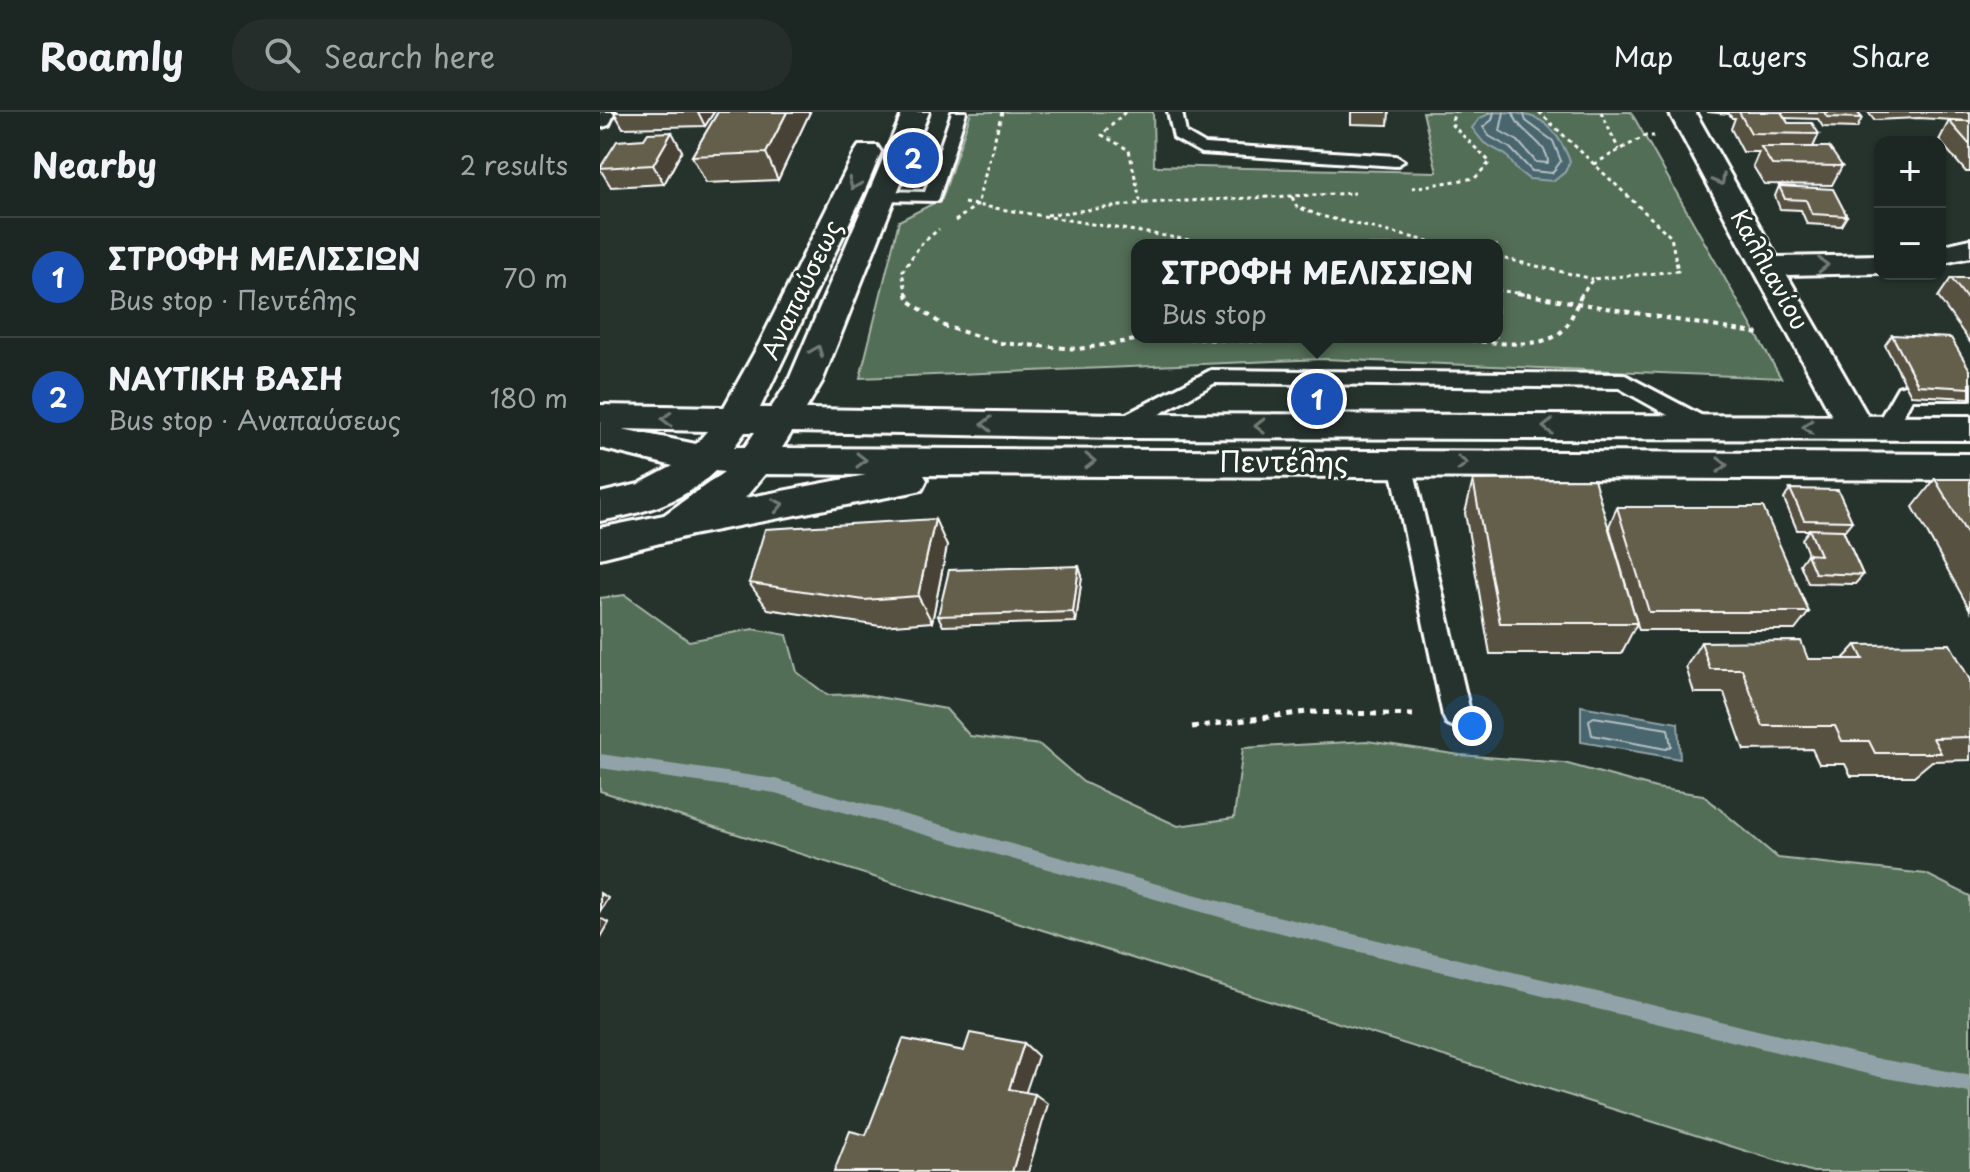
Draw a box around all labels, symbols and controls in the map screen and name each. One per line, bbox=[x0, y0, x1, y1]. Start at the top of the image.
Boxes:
search box bbox=[232, 19, 792, 91]
text: Roamly bbox=[40, 27, 184, 84]
icon: search bbox=[260, 33, 304, 77]
text: Search here bbox=[324, 33, 495, 78]
text: Map bbox=[1613, 34, 1673, 77]
text: Layers bbox=[1717, 34, 1807, 77]
text: Share bbox=[1851, 34, 1930, 77]
pin: 2 bbox=[887, 128, 939, 188]
map controls bbox=[1874, 136, 1946, 280]
button: + bbox=[1874, 136, 1946, 208]
text: Nearby bbox=[32, 138, 157, 190]
text: 2 results bbox=[460, 145, 568, 184]
one-way arrow bbox=[1710, 171, 1726, 186]
one-way arrow bbox=[848, 176, 864, 190]
street label: Καλλιανίου bbox=[1723, 202, 1819, 336]
button: − bbox=[1874, 208, 1946, 280]
street label: Αναπαύσεως bbox=[751, 213, 850, 365]
text: ΣΤΡΟΦΗ ΜΕΛΙΣΣΙΩΝ bbox=[108, 235, 420, 280]
popup bbox=[1131, 239, 1503, 343]
text: ΣΤΡΟΦΗ ΜΕΛΙΣΣΙΩΝ bbox=[1161, 249, 1473, 294]
one-way arrow bbox=[1817, 256, 1830, 273]
text: 1 bbox=[52, 258, 64, 297]
text: 70 m bbox=[503, 258, 568, 297]
text: Bus stop · Πεντέλης bbox=[108, 280, 357, 319]
text: Bus stop bbox=[1161, 294, 1267, 333]
one-way arrow bbox=[808, 345, 824, 359]
text: ΝΑΥΤΙΚΗ ΒΑΣΗ bbox=[108, 355, 343, 400]
pin: 1 bbox=[1291, 369, 1343, 429]
text: 2 bbox=[49, 378, 67, 417]
text: 180 m bbox=[490, 378, 568, 417]
text: Bus stop · Αναπαύσεως bbox=[108, 400, 401, 439]
one-way arrow bbox=[660, 410, 673, 427]
one-way arrow bbox=[980, 415, 993, 433]
one-way arrow bbox=[1253, 417, 1266, 435]
one-way arrow bbox=[1541, 418, 1554, 436]
one-way arrow bbox=[1801, 418, 1814, 436]
street label: Πεντέλης bbox=[1219, 439, 1349, 482]
one-way arrow bbox=[855, 451, 868, 469]
one-way arrow bbox=[1084, 452, 1097, 470]
one-way arrow bbox=[1456, 454, 1469, 472]
one-way arrow bbox=[1716, 456, 1729, 474]
one-way arrow bbox=[771, 497, 785, 514]
your location bbox=[1452, 706, 1492, 746]

